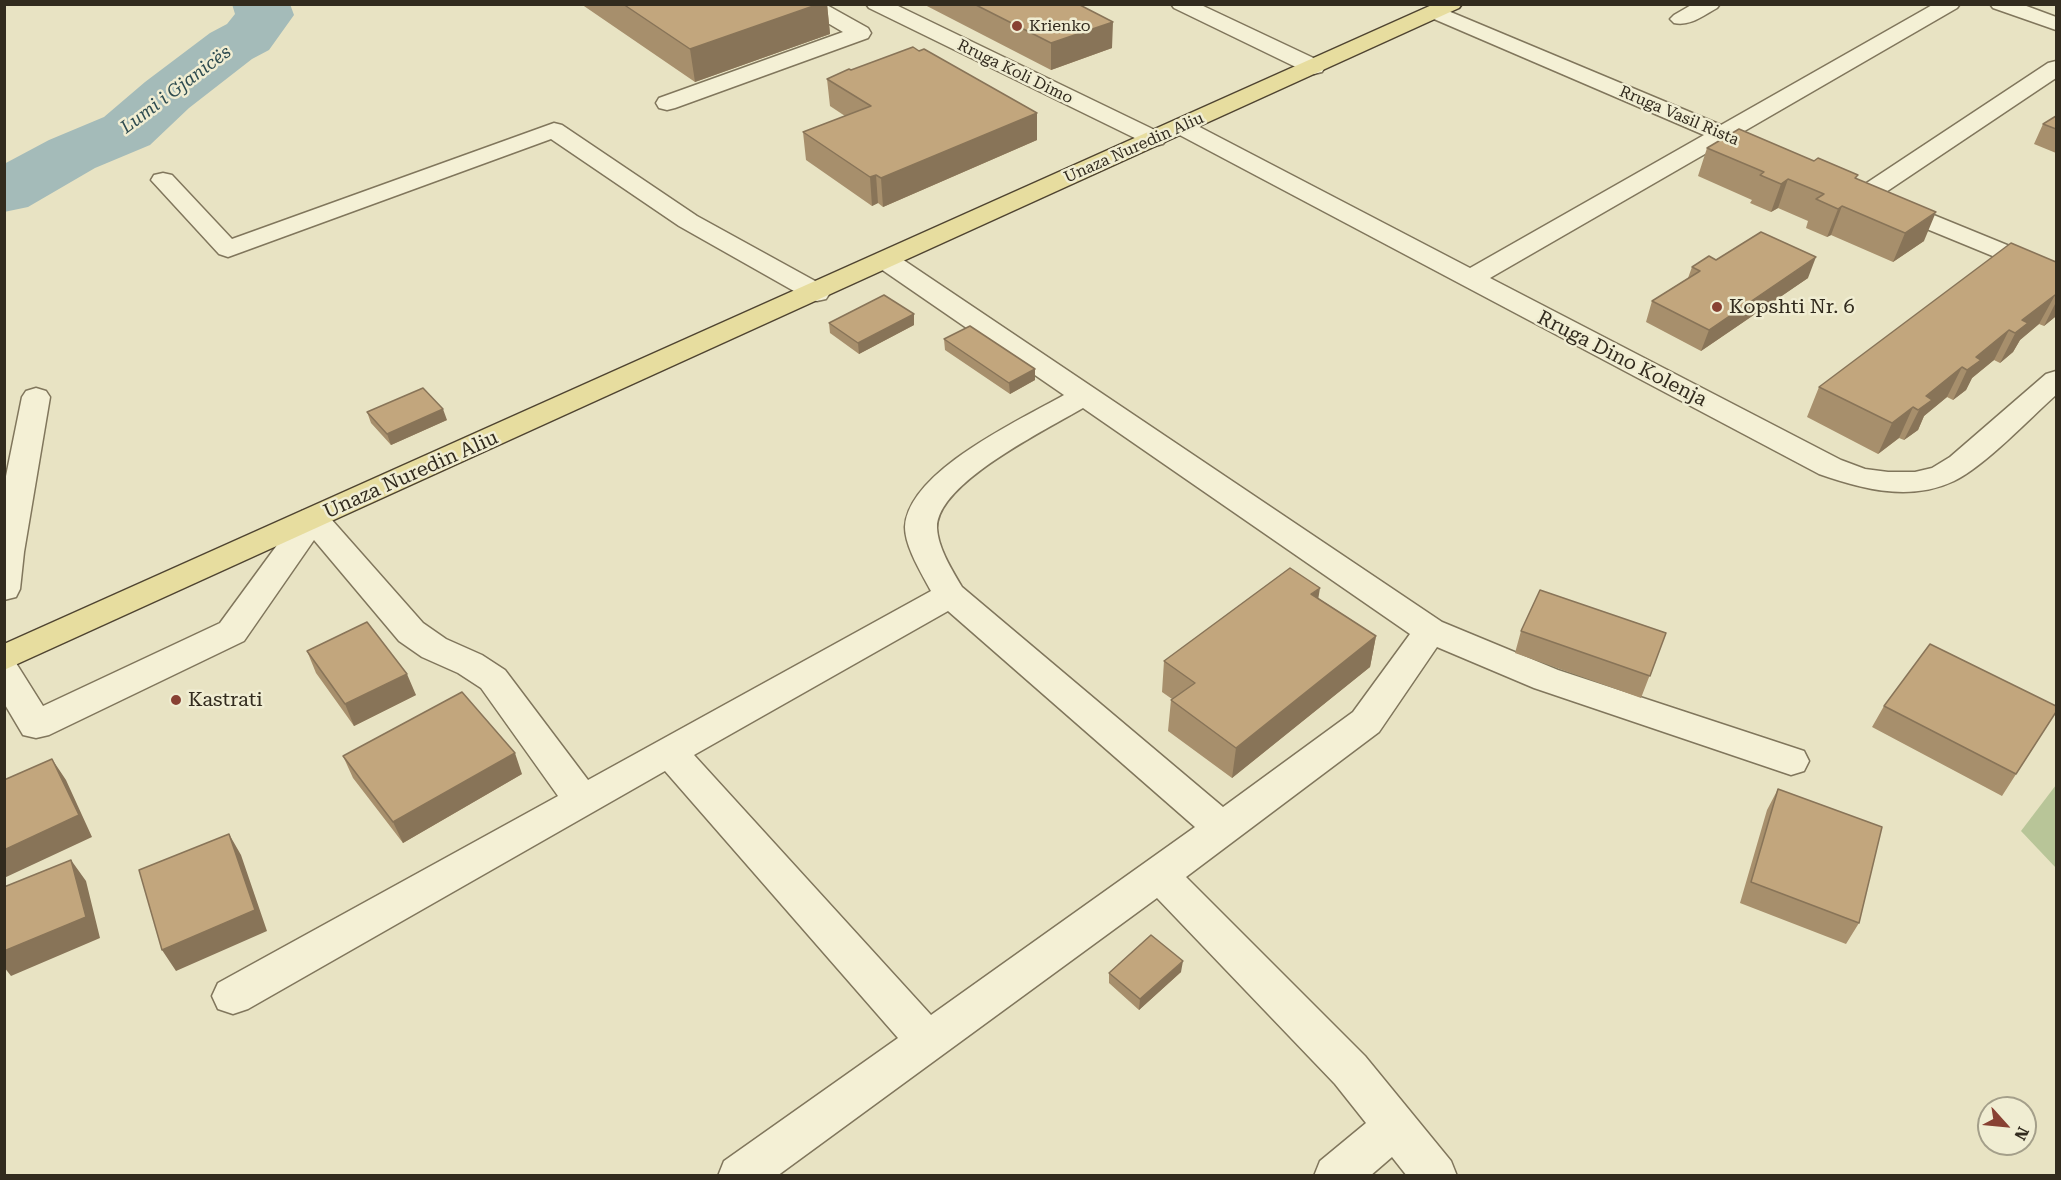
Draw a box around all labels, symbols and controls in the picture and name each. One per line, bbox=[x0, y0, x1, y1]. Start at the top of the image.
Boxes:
place label: Krienko bbox=[1029, 16, 1091, 36]
marker: Krienko bbox=[1010, 19, 1024, 33]
street label: Rruga Koli Dimo bbox=[954, 36, 1076, 108]
water label: Lumi i Gjanicës bbox=[117, 41, 235, 139]
street label: Rruga Vasil Rista bbox=[1616, 82, 1742, 150]
street label: Unaza Nuredin Aliu bbox=[1061, 109, 1207, 187]
place label: Kopshti Nr. 6 bbox=[1729, 295, 1855, 319]
marker: Kopshti Nr. 6 bbox=[1710, 300, 1724, 314]
street label: Rruga Dino Kolenja bbox=[1533, 306, 1711, 412]
street label: Unaza Nuredin Aliu bbox=[320, 426, 502, 524]
place label: Kastrati bbox=[188, 688, 263, 712]
marker: Kastrati bbox=[169, 693, 183, 707]
north arrow bbox=[1977, 1096, 2037, 1156]
text: N bbox=[2010, 1124, 2033, 1143]

